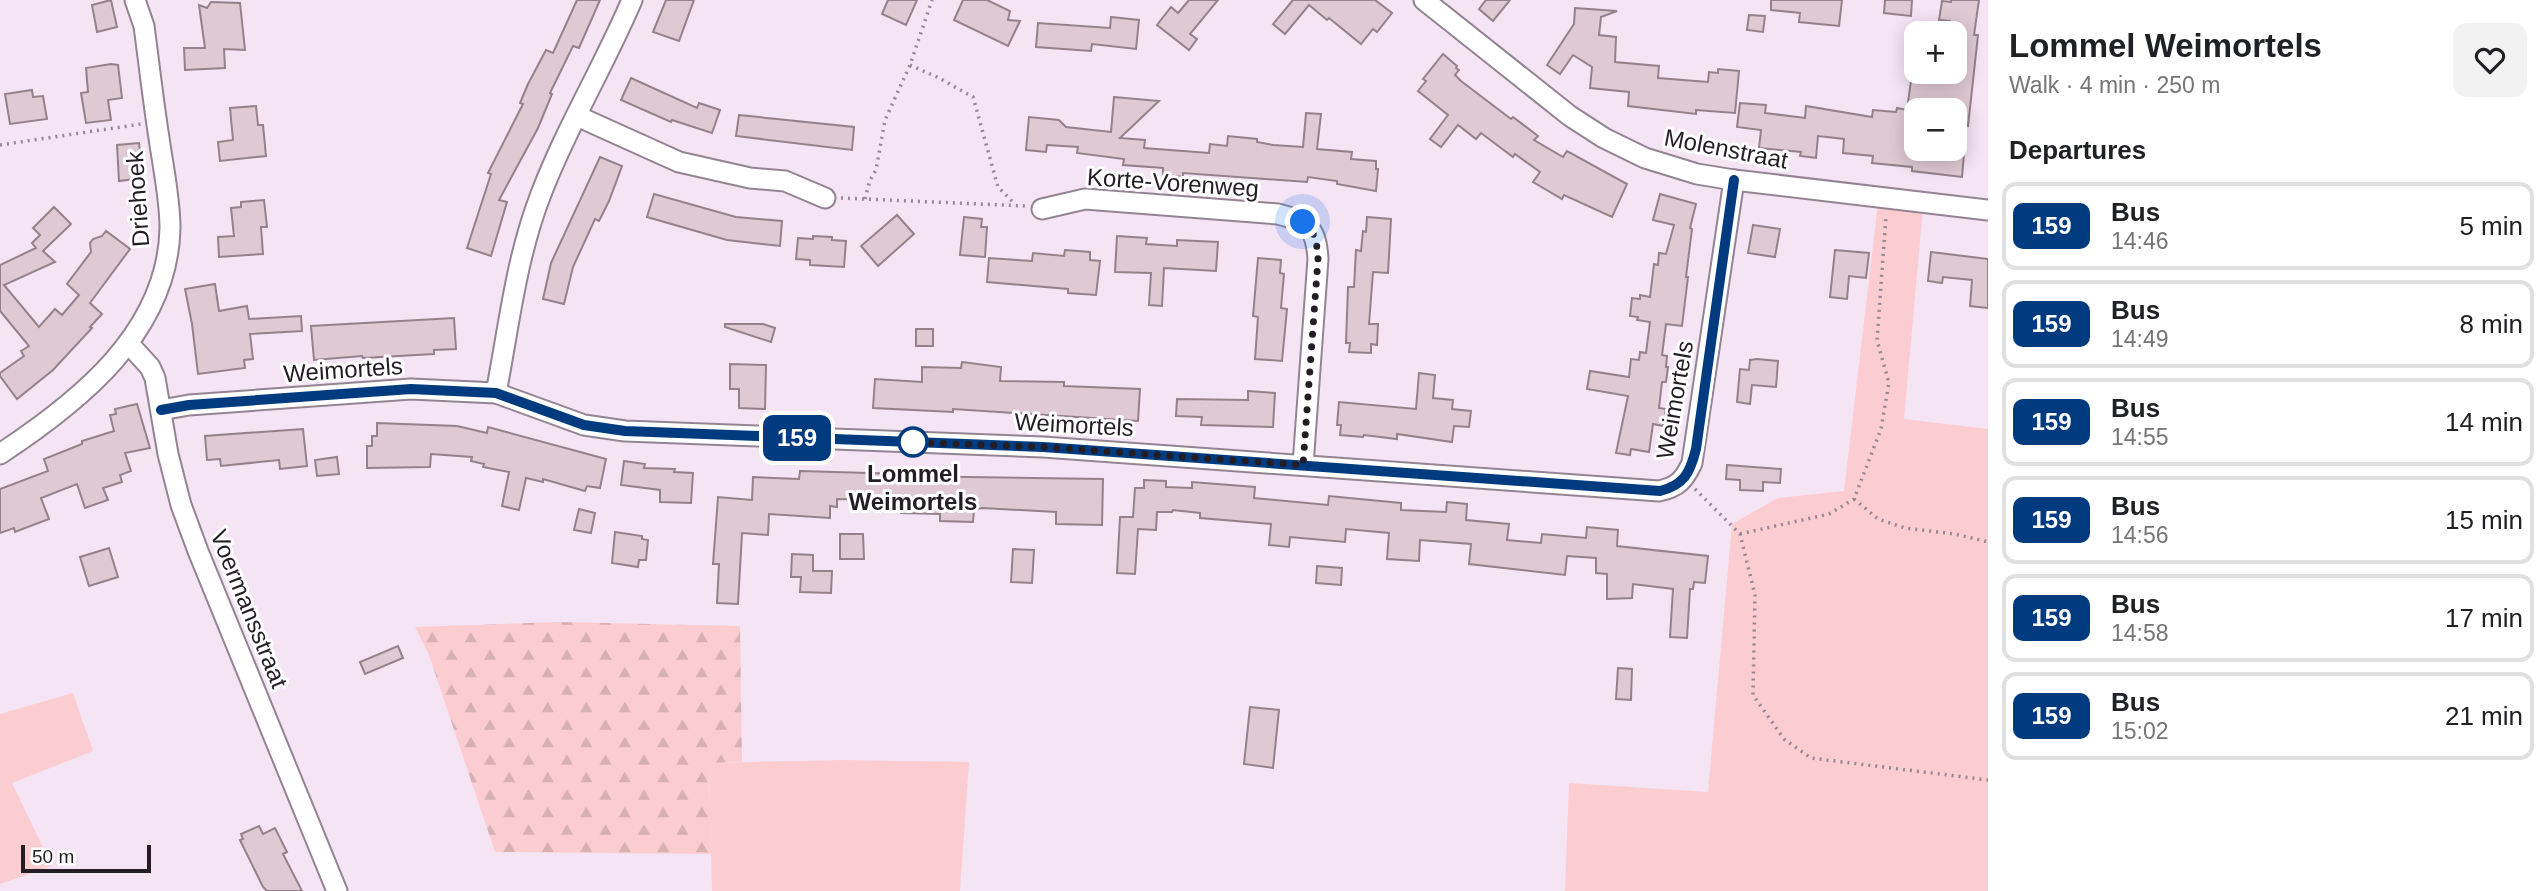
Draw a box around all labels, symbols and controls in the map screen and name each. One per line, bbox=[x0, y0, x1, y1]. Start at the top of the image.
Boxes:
map controls bbox=[1904, 21, 1967, 161]
button: + bbox=[1904, 21, 1967, 84]
button: heart bbox=[2453, 23, 2527, 97]
text: Lommel Weimortels bbox=[2009, 27, 2322, 64]
text: Walk · 4 min · 250 m bbox=[2009, 72, 2220, 98]
button: − bbox=[1904, 98, 1967, 161]
street label: Molenstraat bbox=[1662, 123, 1791, 174]
text: Departures bbox=[2009, 135, 2146, 165]
street label: Driehoek bbox=[121, 149, 154, 248]
street label: Korte-Vorenweg bbox=[1086, 163, 1260, 202]
text: Bus bbox=[2111, 197, 2160, 227]
your location bbox=[1285, 204, 1320, 239]
text: 5 min bbox=[2459, 211, 2523, 241]
text: 159 bbox=[2031, 212, 2072, 239]
text: 14:46 bbox=[2111, 228, 2169, 254]
text: Bus bbox=[2111, 295, 2160, 325]
text: 8 min bbox=[2459, 309, 2523, 339]
text: 159 bbox=[2031, 310, 2072, 337]
text: 14:49 bbox=[2111, 326, 2169, 352]
street label: Weimortels bbox=[1651, 339, 1698, 461]
street label: Weimortels bbox=[282, 352, 404, 387]
text: Bus bbox=[2111, 393, 2160, 423]
text: 14 min bbox=[2445, 407, 2523, 437]
street label: Weimortels bbox=[1014, 408, 1134, 441]
text: 159 bbox=[2031, 408, 2072, 435]
line badge: 159 bbox=[757, 415, 837, 461]
text: 159 bbox=[777, 424, 817, 451]
text: 14:55 bbox=[2111, 424, 2169, 450]
marker: Lommel Weimortels bbox=[898, 427, 928, 457]
place label: Lommel Weimortels bbox=[849, 460, 977, 515]
text: Bus bbox=[2111, 491, 2160, 521]
text: 15 min bbox=[2445, 505, 2523, 535]
text: 159 bbox=[2031, 506, 2072, 533]
text: 14:56 bbox=[2111, 522, 2169, 548]
street label: Voermansstraat bbox=[205, 526, 294, 692]
text: Bus bbox=[2111, 589, 2160, 619]
text: 17 min bbox=[2445, 603, 2523, 633]
text: 159 bbox=[2031, 604, 2072, 631]
text: 14:58 bbox=[2111, 620, 2169, 646]
text: Bus bbox=[2111, 687, 2160, 717]
text: 21 min bbox=[2445, 701, 2523, 731]
text: 159 bbox=[2031, 702, 2072, 729]
text: 15:02 bbox=[2111, 718, 2169, 744]
scale bar bbox=[21, 842, 150, 874]
text: 50 m bbox=[32, 846, 74, 867]

